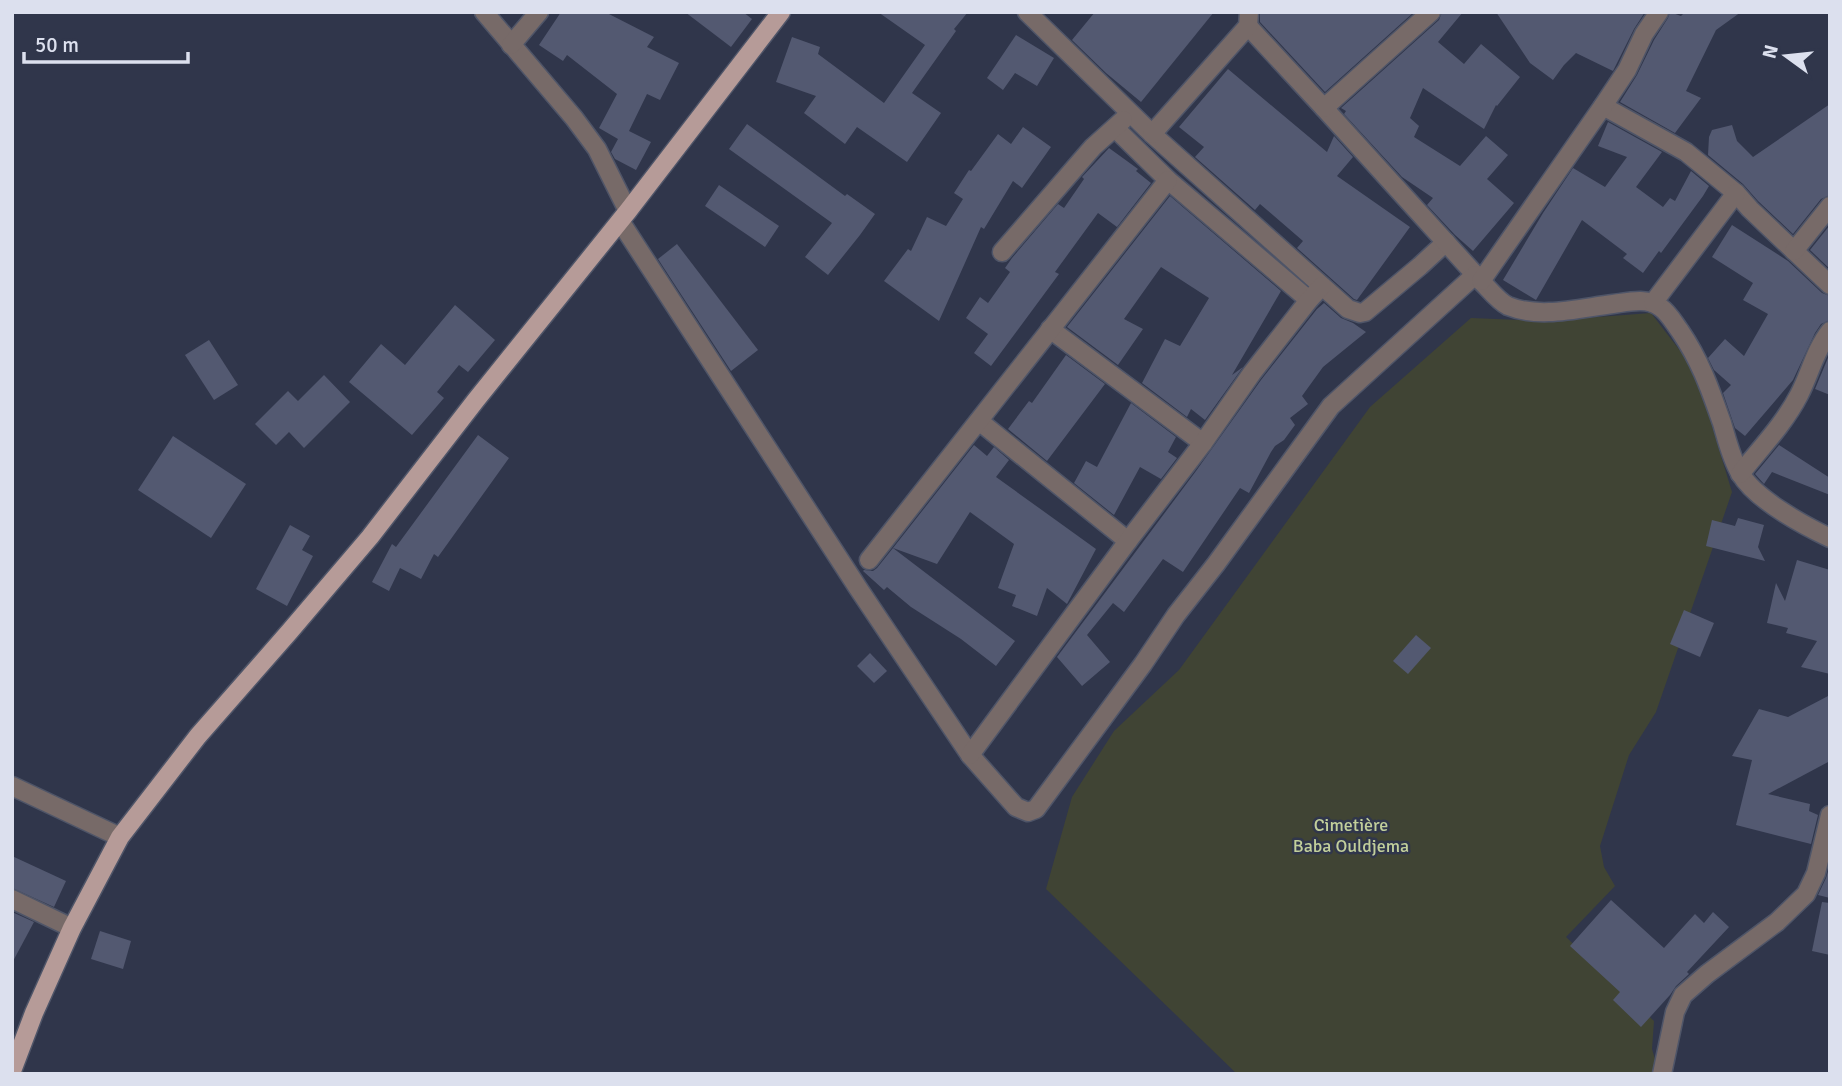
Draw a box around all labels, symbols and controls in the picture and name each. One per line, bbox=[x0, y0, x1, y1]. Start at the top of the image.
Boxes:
scale bar bbox=[24, 21, 189, 65]
north arrow bbox=[1751, 21, 1821, 91]
text: 50 m bbox=[35, 32, 79, 58]
text: N bbox=[1757, 42, 1784, 61]
park label: Cimetière Baba Ouldjema bbox=[1293, 814, 1409, 857]

